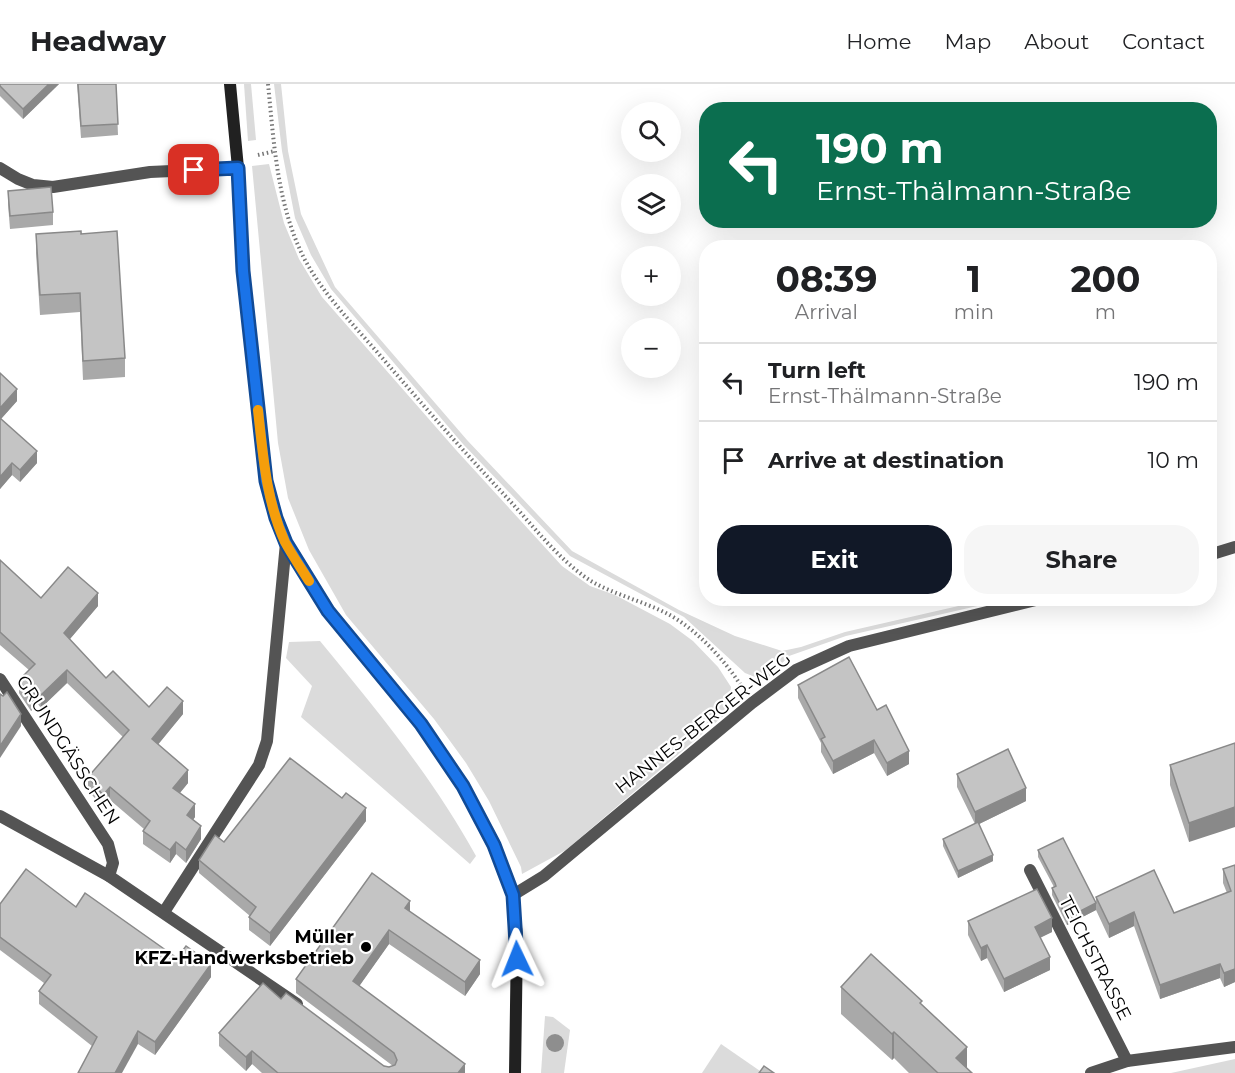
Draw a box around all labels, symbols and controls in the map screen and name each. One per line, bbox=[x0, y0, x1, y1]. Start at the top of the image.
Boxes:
text: Headway bbox=[30, 24, 166, 58]
text: Home bbox=[846, 29, 911, 54]
text: Map bbox=[944, 29, 991, 54]
text: About bbox=[1024, 29, 1089, 54]
text: Contact bbox=[1122, 29, 1205, 54]
map controls bbox=[621, 102, 681, 378]
button: search bbox=[621, 102, 681, 162]
text: 190 m bbox=[816, 122, 944, 174]
icon: left bbox=[717, 126, 795, 204]
pin bbox=[168, 144, 219, 195]
icon: arrive bbox=[177, 153, 210, 186]
button: layers bbox=[621, 174, 681, 234]
text: Ernst-Thälmann-Straße bbox=[816, 174, 1132, 207]
button: + bbox=[621, 246, 681, 306]
text: 08:39 bbox=[775, 257, 877, 301]
text: 1 bbox=[967, 257, 981, 301]
text: 200 bbox=[1070, 257, 1141, 301]
text: Arrival bbox=[795, 300, 858, 324]
text: min bbox=[954, 300, 994, 324]
text: m bbox=[1095, 300, 1116, 324]
button: − bbox=[621, 318, 681, 378]
text: Turn left bbox=[768, 357, 866, 384]
icon: left bbox=[717, 366, 750, 399]
text: 190 m bbox=[1134, 369, 1199, 396]
text: Ernst-Thälmann-Straße bbox=[768, 384, 1002, 408]
icon: arrive bbox=[717, 444, 750, 477]
text: Arrive at destination bbox=[768, 447, 1004, 474]
text: 10 m bbox=[1147, 447, 1199, 474]
button: Exit bbox=[717, 525, 952, 594]
button: Share bbox=[964, 525, 1199, 594]
street label: HANNES-BERGER-WEG bbox=[611, 648, 795, 798]
street label: GRUNDGÄSSCHEN bbox=[11, 671, 125, 829]
street label: TEICHSTRASSE bbox=[1054, 892, 1136, 1024]
place label: Müller KFZ-Handwerksbetrieb bbox=[134, 926, 354, 969]
position arrow bbox=[485, 927, 549, 991]
marker: Müller KFZ-Handwerksbetrieb bbox=[359, 940, 373, 954]

